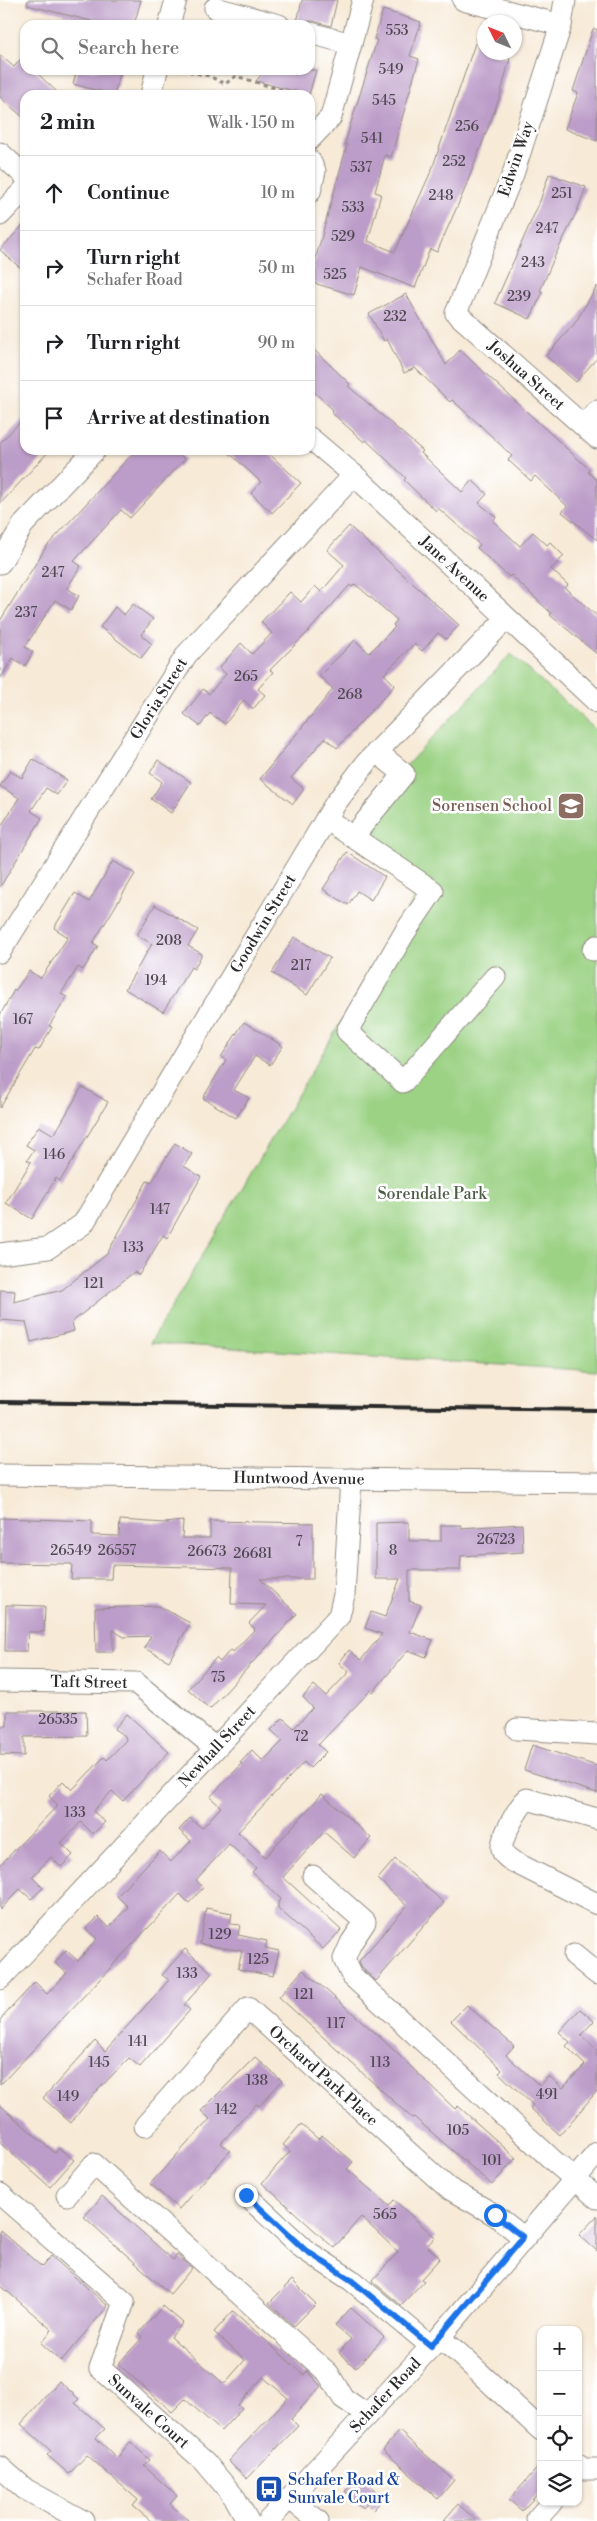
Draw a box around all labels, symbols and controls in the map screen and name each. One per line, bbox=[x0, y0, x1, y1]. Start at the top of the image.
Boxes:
north arrow bbox=[477, 15, 522, 60]
search box bbox=[20, 20, 315, 75]
house number: 553 bbox=[385, 22, 409, 40]
icon: search bbox=[38, 34, 66, 62]
text: Search here bbox=[78, 36, 179, 60]
house number: 549 bbox=[379, 61, 403, 79]
house number: 545 bbox=[372, 92, 396, 110]
text: 2 min bbox=[40, 110, 95, 136]
text: Walk · 150 m bbox=[207, 113, 295, 133]
house number: 256 bbox=[455, 118, 480, 136]
street label: Edwin Way bbox=[494, 118, 538, 199]
house number: 541 bbox=[361, 130, 383, 148]
house number: 252 bbox=[442, 153, 466, 171]
house number: 537 bbox=[350, 159, 372, 177]
icon: ahead bbox=[40, 179, 68, 207]
text: Continue bbox=[87, 181, 170, 205]
text: 10 m bbox=[261, 183, 295, 203]
house number: 251 bbox=[551, 185, 573, 203]
house number: 248 bbox=[428, 187, 454, 205]
house number: 533 bbox=[341, 199, 365, 217]
house number: 247 bbox=[536, 220, 558, 238]
house number: 529 bbox=[331, 228, 355, 246]
text: Turn right bbox=[87, 246, 180, 270]
icon: right bbox=[40, 254, 68, 282]
house number: 243 bbox=[521, 254, 545, 272]
text: 50 m bbox=[258, 258, 295, 278]
house number: 525 bbox=[323, 266, 347, 284]
text: Schafer Road bbox=[87, 270, 183, 290]
house number: 239 bbox=[507, 288, 531, 306]
house number: 232 bbox=[383, 308, 407, 326]
icon: right bbox=[40, 329, 68, 357]
text: Turn right bbox=[87, 331, 180, 355]
text: 90 m bbox=[257, 333, 295, 353]
street label: Joshua Street bbox=[483, 335, 569, 415]
icon: arrive bbox=[40, 404, 68, 432]
text: Arrive at destination bbox=[87, 406, 270, 430]
street label: Jane Avenue bbox=[415, 531, 494, 606]
house number: 247 bbox=[42, 564, 64, 582]
house number: 237 bbox=[15, 604, 37, 622]
street label: Gloria Street bbox=[126, 654, 192, 743]
house number: 265 bbox=[234, 668, 258, 686]
house number: 268 bbox=[337, 686, 363, 704]
school or university icon: Sorensen School bbox=[556, 791, 586, 821]
place label: Sorensen School bbox=[432, 796, 552, 816]
street label: Goodwin Street bbox=[226, 870, 301, 977]
house number: 208 bbox=[156, 932, 182, 950]
house number: 217 bbox=[291, 957, 311, 975]
house number: 194 bbox=[145, 972, 167, 990]
house number: 167 bbox=[13, 1011, 33, 1029]
house number: 146 bbox=[43, 1146, 66, 1164]
park label: Sorendale Park bbox=[377, 1184, 488, 1204]
house number: 147 bbox=[150, 1201, 170, 1219]
house number: 133 bbox=[122, 1239, 144, 1257]
house number: 121 bbox=[84, 1275, 104, 1293]
street label: Huntwood Avenue bbox=[233, 1468, 365, 1489]
house number: 26723 bbox=[477, 1531, 515, 1549]
house number: 7 bbox=[295, 1533, 303, 1551]
house number: 26549 bbox=[50, 1542, 92, 1560]
house number: 26557 bbox=[98, 1542, 136, 1560]
house number: 8 bbox=[389, 1542, 397, 1560]
house number: 26673 bbox=[188, 1543, 227, 1561]
house number: 26681 bbox=[233, 1545, 273, 1563]
house number: 75 bbox=[211, 1669, 226, 1687]
street label: Taft Street bbox=[50, 1672, 128, 1693]
street label: Newhall Street bbox=[174, 1701, 260, 1792]
house number: 26535 bbox=[38, 1711, 78, 1729]
house number: 72 bbox=[294, 1728, 308, 1746]
house number: 133 bbox=[64, 1804, 86, 1822]
house number: 129 bbox=[209, 1926, 231, 1944]
house number: 125 bbox=[247, 1951, 269, 1969]
house number: 133 bbox=[176, 1965, 198, 1983]
house number: 121 bbox=[294, 1986, 314, 2004]
house number: 117 bbox=[327, 2015, 345, 2033]
street label: Orchard Park Place bbox=[264, 2021, 382, 2130]
house number: 141 bbox=[128, 2033, 148, 2051]
house number: 145 bbox=[88, 2054, 110, 2072]
house number: 113 bbox=[370, 2054, 390, 2072]
house number: 138 bbox=[246, 2072, 268, 2090]
house number: 491 bbox=[536, 2086, 558, 2104]
house number: 149 bbox=[57, 2088, 79, 2106]
house number: 142 bbox=[215, 2101, 237, 2119]
house number: 105 bbox=[447, 2122, 470, 2140]
house number: 101 bbox=[482, 2152, 502, 2170]
route end bbox=[235, 2184, 258, 2207]
route start bbox=[484, 2204, 507, 2227]
house number: 565 bbox=[373, 2206, 397, 2224]
map controls bbox=[537, 2326, 582, 2506]
button: + bbox=[537, 2326, 582, 2371]
street label: Schafer Road bbox=[345, 2354, 425, 2437]
street label: Sunvale Court bbox=[104, 2370, 194, 2453]
button: − bbox=[537, 2371, 582, 2416]
button: locate bbox=[537, 2416, 582, 2461]
button: layers bbox=[537, 2461, 582, 2506]
place label: Schafer Road & Sunvale Court bbox=[288, 2470, 400, 2508]
bus stop icon: Schafer Road & Sunvale Court bbox=[254, 2474, 284, 2504]

